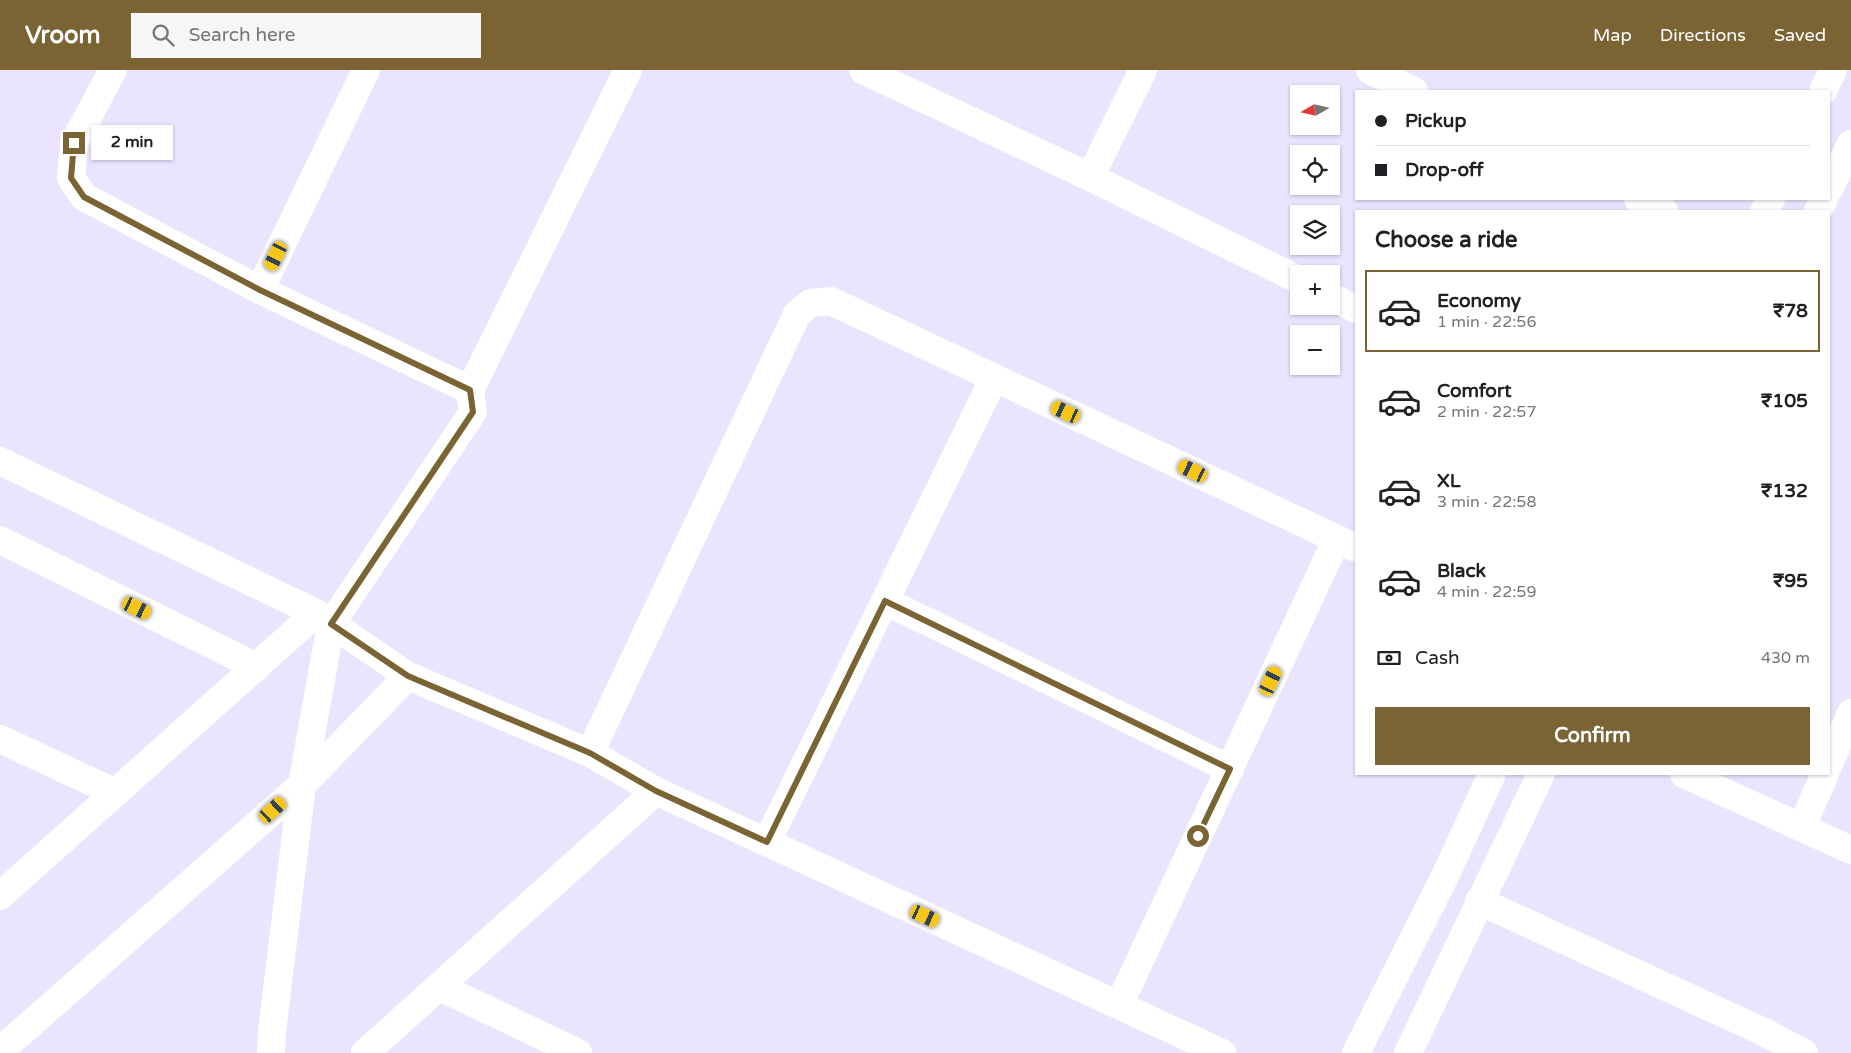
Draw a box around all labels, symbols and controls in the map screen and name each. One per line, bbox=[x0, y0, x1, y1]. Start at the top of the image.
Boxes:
search box bbox=[131, 13, 481, 58]
text: Vroom bbox=[25, 21, 101, 50]
icon: search bbox=[149, 21, 177, 49]
text: Search here bbox=[189, 24, 296, 46]
text: Map bbox=[1593, 24, 1632, 46]
text: Directions bbox=[1660, 24, 1746, 46]
text: Saved bbox=[1774, 24, 1826, 46]
north arrow bbox=[1290, 85, 1340, 135]
map controls bbox=[1290, 85, 1340, 375]
text: Pickup bbox=[1405, 110, 1466, 132]
callout: 2 min bbox=[92, 126, 174, 160]
route end bbox=[63, 132, 85, 154]
text: 2 min bbox=[111, 132, 153, 152]
button: locate bbox=[1290, 145, 1340, 195]
text: Drop-off bbox=[1405, 159, 1484, 181]
button: layers bbox=[1290, 205, 1340, 255]
text: Choose a ride bbox=[1375, 227, 1518, 253]
car bbox=[262, 239, 289, 273]
button: + bbox=[1290, 265, 1340, 315]
icon: car bbox=[1377, 289, 1422, 334]
text: Economy bbox=[1437, 290, 1521, 312]
text: ₹78 bbox=[1773, 300, 1808, 322]
text: 1 min · 22:56 bbox=[1437, 312, 1536, 332]
button: − bbox=[1290, 325, 1340, 375]
icon: car bbox=[1377, 379, 1422, 424]
text: Comfort bbox=[1437, 380, 1511, 402]
text: ₹105 bbox=[1761, 390, 1808, 412]
car bbox=[1049, 399, 1082, 425]
text: 2 min · 22:57 bbox=[1437, 402, 1536, 422]
car bbox=[1176, 458, 1209, 484]
icon: car bbox=[1377, 469, 1422, 514]
text: XL bbox=[1437, 470, 1461, 492]
text: ₹132 bbox=[1761, 480, 1808, 502]
text: 3 min · 22:58 bbox=[1437, 492, 1536, 512]
icon: car bbox=[1377, 559, 1422, 604]
text: Black bbox=[1437, 560, 1486, 582]
text: ₹95 bbox=[1773, 570, 1808, 592]
text: 4 min · 22:59 bbox=[1437, 582, 1536, 602]
car bbox=[120, 595, 153, 621]
icon: cash bbox=[1375, 644, 1403, 672]
text: Cash bbox=[1415, 647, 1460, 669]
text: 430 m bbox=[1761, 648, 1810, 668]
car bbox=[1257, 664, 1284, 698]
button: Confirm bbox=[1375, 707, 1810, 765]
car bbox=[256, 794, 289, 826]
route start bbox=[1187, 825, 1209, 847]
car bbox=[908, 903, 941, 929]

